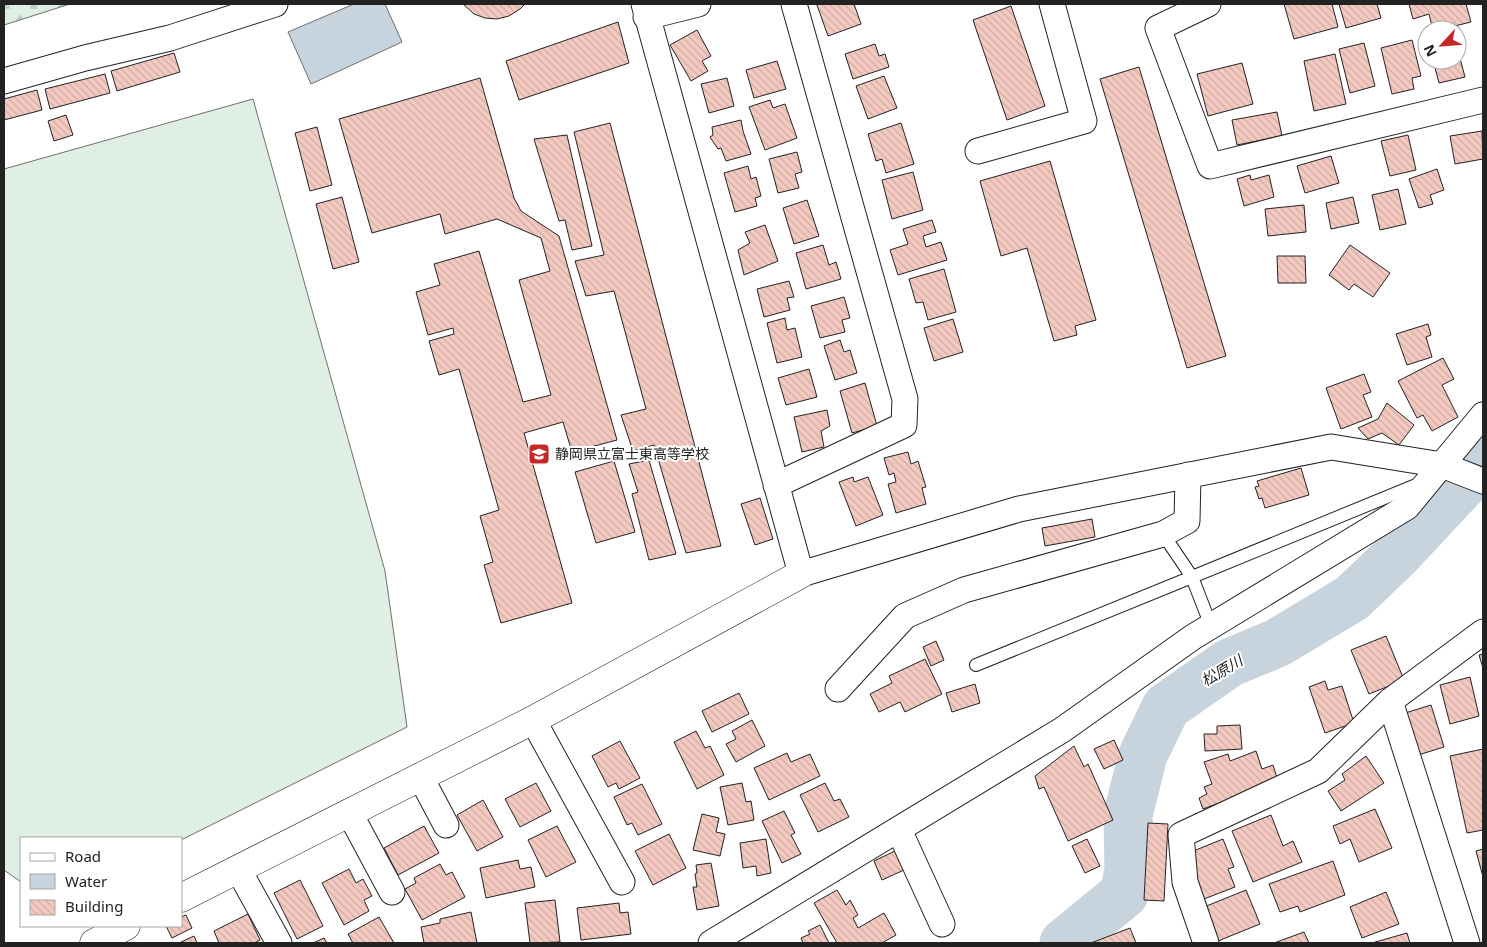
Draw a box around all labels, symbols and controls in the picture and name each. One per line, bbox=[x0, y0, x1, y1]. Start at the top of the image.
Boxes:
north arrow bbox=[1417, 20, 1467, 70]
text: N bbox=[1419, 42, 1441, 60]
school or university icon: 静岡県立富士東高等学校 bbox=[527, 442, 551, 466]
place label: 静岡県立富士東高等学校 bbox=[555, 444, 709, 463]
water label: 松原川 bbox=[1197, 649, 1248, 690]
legend bbox=[20, 837, 182, 927]
text: Road bbox=[65, 846, 101, 866]
text: Water bbox=[65, 871, 107, 891]
text: Building bbox=[65, 896, 123, 916]

